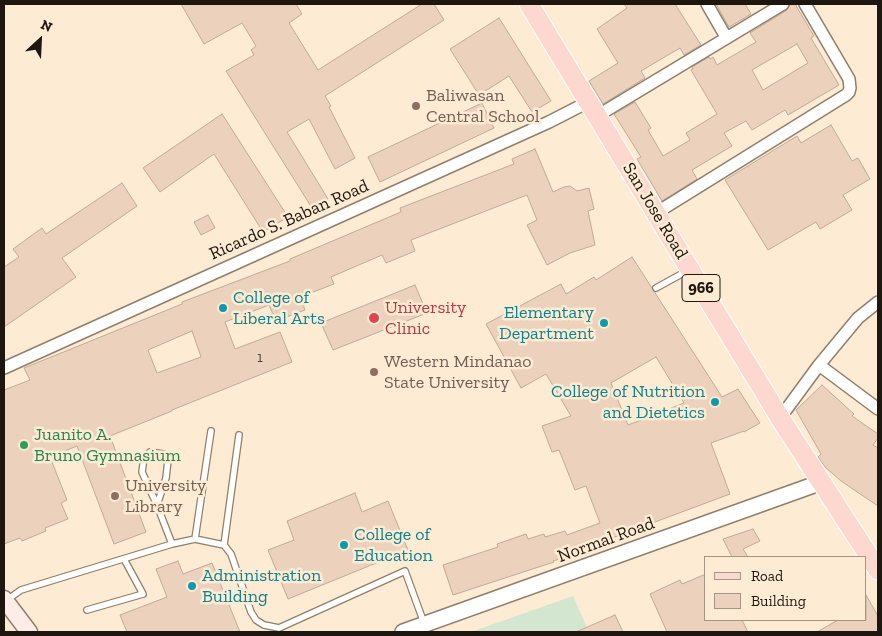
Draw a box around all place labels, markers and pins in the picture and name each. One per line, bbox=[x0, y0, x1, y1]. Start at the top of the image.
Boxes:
place label: Baliwasan Central School bbox=[426, 85, 539, 128]
marker: Baliwasan Central School bbox=[410, 100, 422, 112]
place label: College of Liberal Arts bbox=[233, 287, 325, 330]
place label: University Clinic bbox=[385, 297, 466, 340]
marker: College of Liberal Arts bbox=[217, 302, 229, 314]
place label: Elementary Department bbox=[499, 302, 594, 344]
marker: University Clinic bbox=[367, 311, 381, 325]
marker: Elementary Department bbox=[598, 317, 610, 329]
place label: Western Mindanao State University bbox=[384, 351, 531, 394]
marker: Western Mindanao State University bbox=[368, 366, 380, 378]
place label: College of Nutrition and Dietetics bbox=[551, 381, 705, 424]
marker: College of Nutrition and Dietetics bbox=[709, 396, 721, 408]
place label: Juanito A. Bruno Gymnasium bbox=[34, 424, 181, 466]
marker: Juanito A. Bruno Gymnasium bbox=[18, 439, 30, 451]
place label: University Library bbox=[125, 475, 206, 518]
marker: University Library bbox=[109, 490, 121, 502]
place label: College of Education bbox=[354, 524, 433, 566]
marker: College of Education bbox=[338, 539, 350, 551]
place label: Administration Building bbox=[202, 565, 321, 608]
marker: Administration Building bbox=[186, 580, 198, 592]

